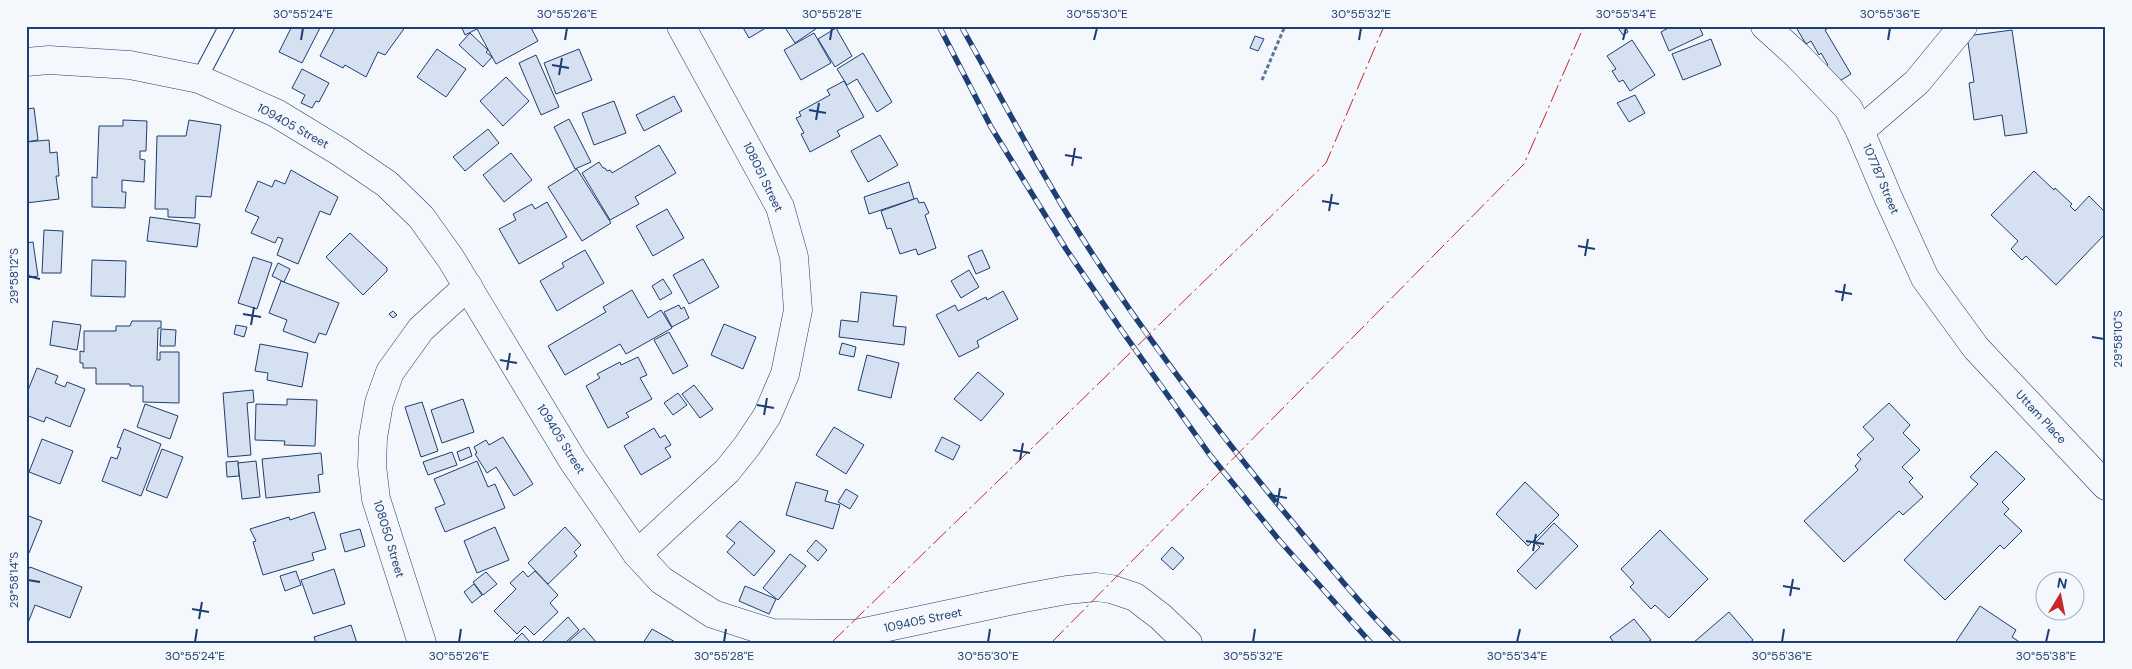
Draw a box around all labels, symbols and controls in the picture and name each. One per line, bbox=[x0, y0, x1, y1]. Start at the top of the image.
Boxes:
text: 30°55'24"E bbox=[273, 6, 333, 22]
text: 30°55'26"E bbox=[537, 6, 597, 22]
text: 30°55'28"E bbox=[802, 6, 862, 22]
text: 30°55'30"E bbox=[1066, 6, 1128, 22]
text: 30°55'32"E bbox=[1331, 6, 1391, 22]
text: 30°55'34"E bbox=[1596, 6, 1656, 22]
text: 30°55'36"E bbox=[1860, 6, 1921, 22]
street label: 109405 Street bbox=[254, 100, 332, 152]
street label: 108051 Street bbox=[739, 139, 787, 215]
street label: 107787 Street bbox=[1859, 141, 1903, 217]
text: 29°58'12"S bbox=[6, 248, 22, 304]
text: 29°58'10"S bbox=[2110, 310, 2126, 368]
street label: Uttam Place bbox=[2012, 387, 2070, 447]
street label: 109405 Street bbox=[533, 401, 589, 477]
street label: 108050 Street bbox=[370, 498, 408, 580]
text: 29°58'14"S bbox=[6, 552, 22, 608]
north arrow bbox=[2034, 572, 2084, 622]
text: N bbox=[2056, 573, 2069, 593]
street label: 109405 Street bbox=[882, 604, 964, 636]
text: 30°55'24"E bbox=[165, 648, 225, 664]
text: 30°55'26"E bbox=[429, 648, 489, 664]
text: 30°55'28"E bbox=[694, 648, 754, 664]
text: 30°55'30"E bbox=[957, 648, 1019, 664]
text: 30°55'32"E bbox=[1223, 648, 1283, 664]
text: 30°55'34"E bbox=[1487, 648, 1547, 664]
text: 30°55'36"E bbox=[1752, 648, 1813, 664]
text: 30°55'38"E bbox=[2016, 648, 2076, 664]

